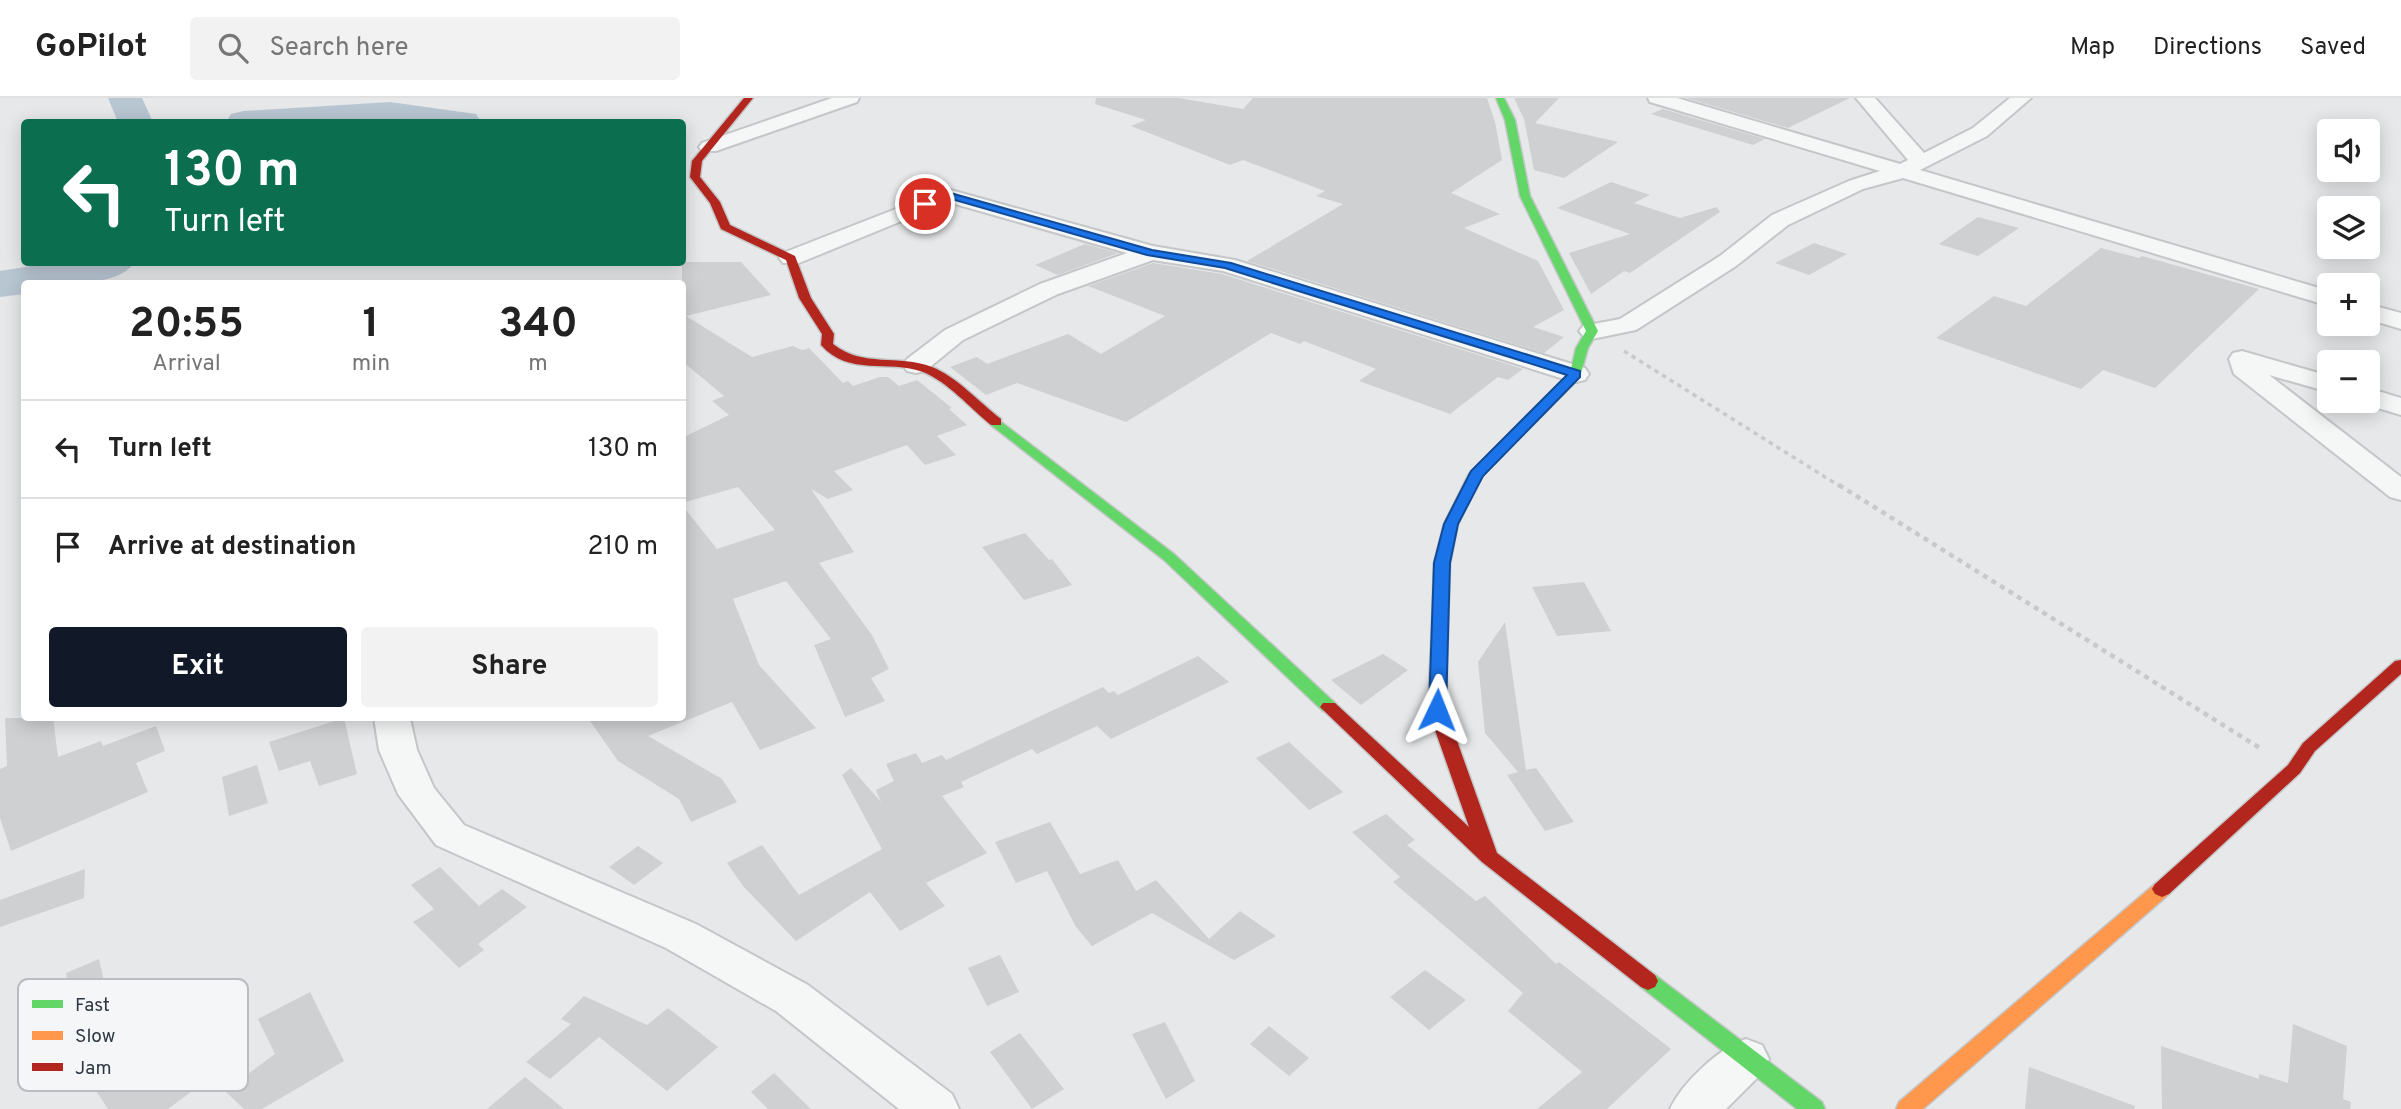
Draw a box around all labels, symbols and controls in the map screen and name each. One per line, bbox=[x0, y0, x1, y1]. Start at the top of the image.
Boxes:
search box bbox=[190, 17, 680, 80]
text: GoPilot bbox=[35, 27, 148, 69]
icon: search bbox=[214, 29, 252, 67]
text: Search here bbox=[270, 32, 408, 65]
text: Map bbox=[2070, 33, 2115, 63]
text: Directions bbox=[2153, 33, 2262, 63]
text: Saved bbox=[2300, 33, 2366, 63]
map controls bbox=[2317, 119, 2380, 413]
button: sound bbox=[2317, 119, 2380, 182]
text: 130 m bbox=[164, 142, 300, 204]
icon: left bbox=[49, 147, 140, 238]
pin bbox=[895, 174, 955, 234]
icon: arrive bbox=[906, 185, 944, 223]
button: layers bbox=[2317, 196, 2380, 259]
text: Turn left bbox=[164, 203, 285, 243]
button: + bbox=[2317, 273, 2380, 336]
text: 20:55 bbox=[129, 299, 244, 352]
text: 1 bbox=[363, 299, 379, 352]
text: 340 bbox=[498, 299, 578, 352]
text: Arrival bbox=[152, 350, 221, 379]
text: min bbox=[352, 350, 390, 379]
text: m bbox=[528, 350, 548, 379]
button: − bbox=[2317, 350, 2380, 413]
icon: left bbox=[49, 430, 87, 468]
text: Turn left bbox=[108, 433, 212, 466]
text: 130 m bbox=[588, 433, 658, 466]
icon: arrive bbox=[49, 528, 87, 566]
text: Arrive at destination bbox=[108, 531, 356, 564]
text: 210 m bbox=[588, 531, 658, 564]
button: Exit bbox=[49, 627, 347, 707]
button: Share bbox=[361, 627, 658, 707]
position arrow bbox=[1400, 673, 1474, 747]
legend bbox=[18, 979, 248, 1091]
text: Fast bbox=[75, 994, 110, 1018]
text: Slow bbox=[75, 1025, 115, 1049]
text: Jam bbox=[75, 1057, 112, 1081]

